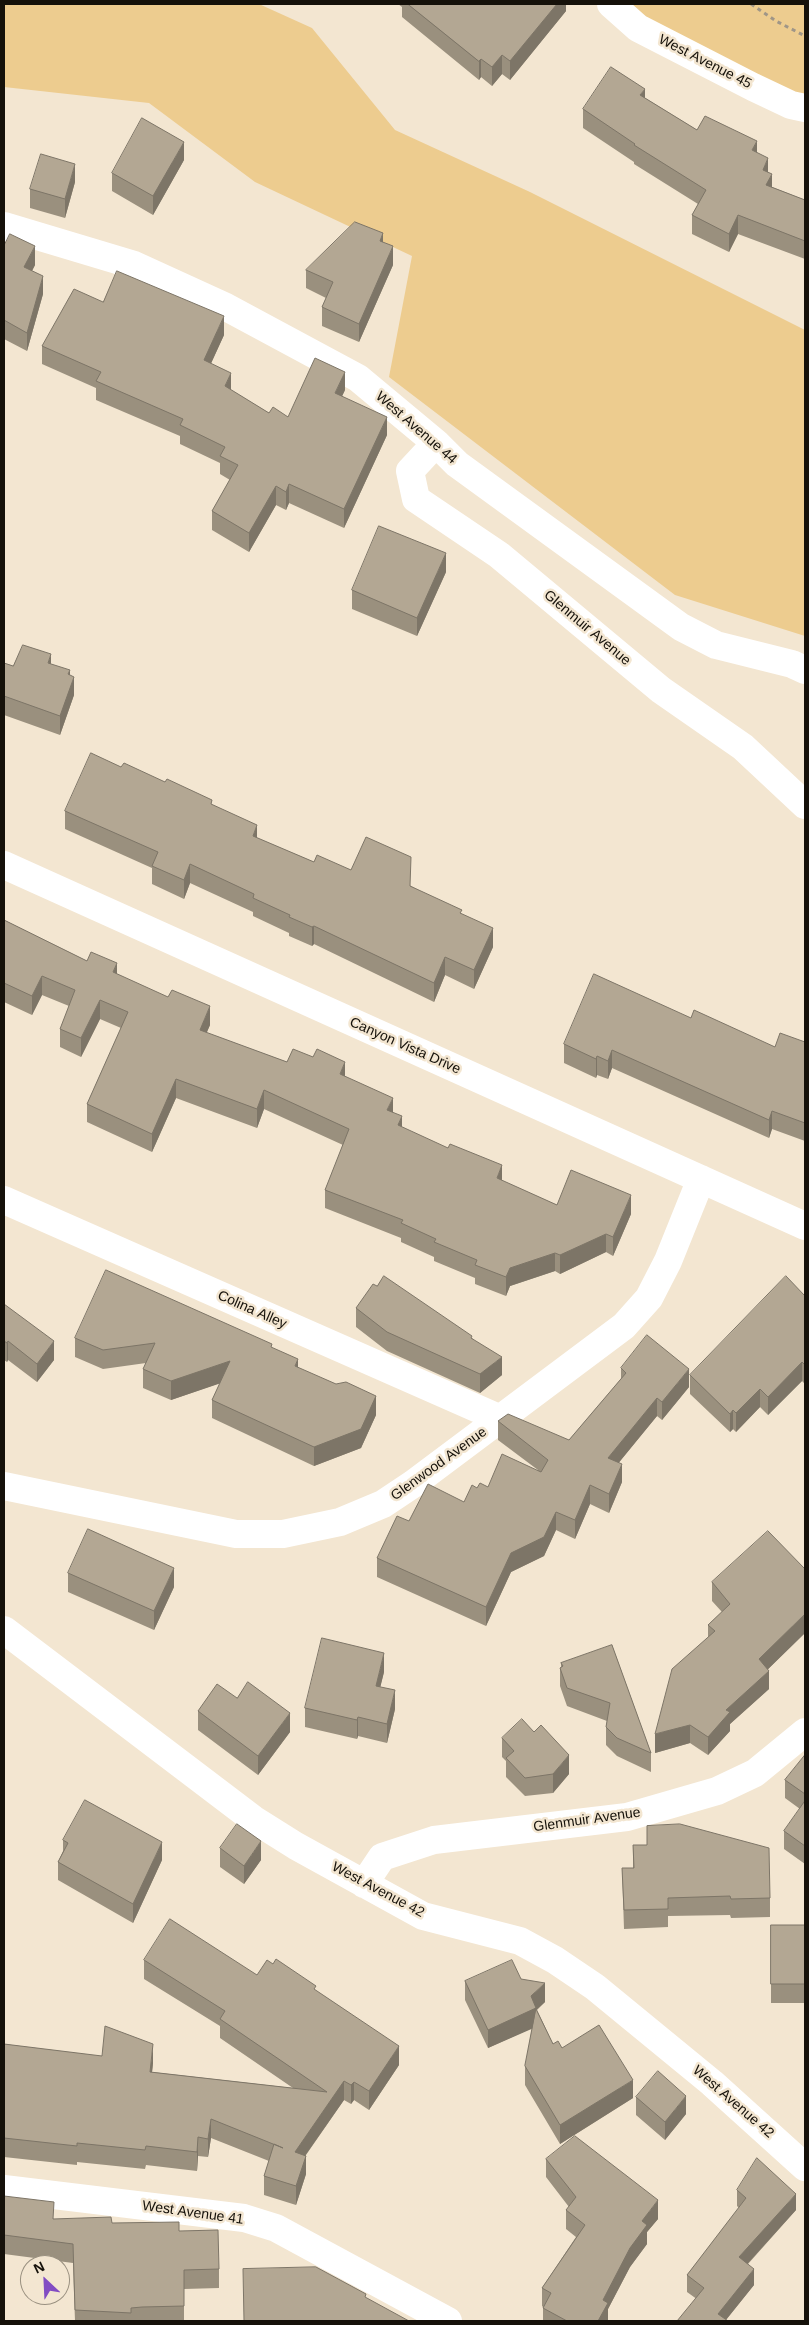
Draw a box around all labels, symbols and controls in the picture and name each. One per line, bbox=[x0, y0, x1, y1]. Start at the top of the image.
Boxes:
street label: West Avenue 45 bbox=[656, 31, 754, 93]
street label: West Avenue 44 bbox=[372, 388, 460, 468]
street label: Glenmuir Avenue bbox=[540, 587, 634, 669]
street label: Canyon Vista Drive bbox=[347, 1014, 463, 1078]
street label: Colina Alley bbox=[215, 1287, 289, 1333]
street label: Glenwood Avenue bbox=[388, 1424, 490, 1504]
street label: Glenmuir Avenue bbox=[532, 1804, 642, 1836]
street label: West Avenue 42 bbox=[329, 1859, 427, 1921]
street label: West Avenue 42 bbox=[689, 2062, 777, 2142]
street label: West Avenue 41 bbox=[141, 2198, 245, 2228]
north arrow bbox=[20, 2255, 70, 2305]
text: N bbox=[31, 2258, 47, 2277]

